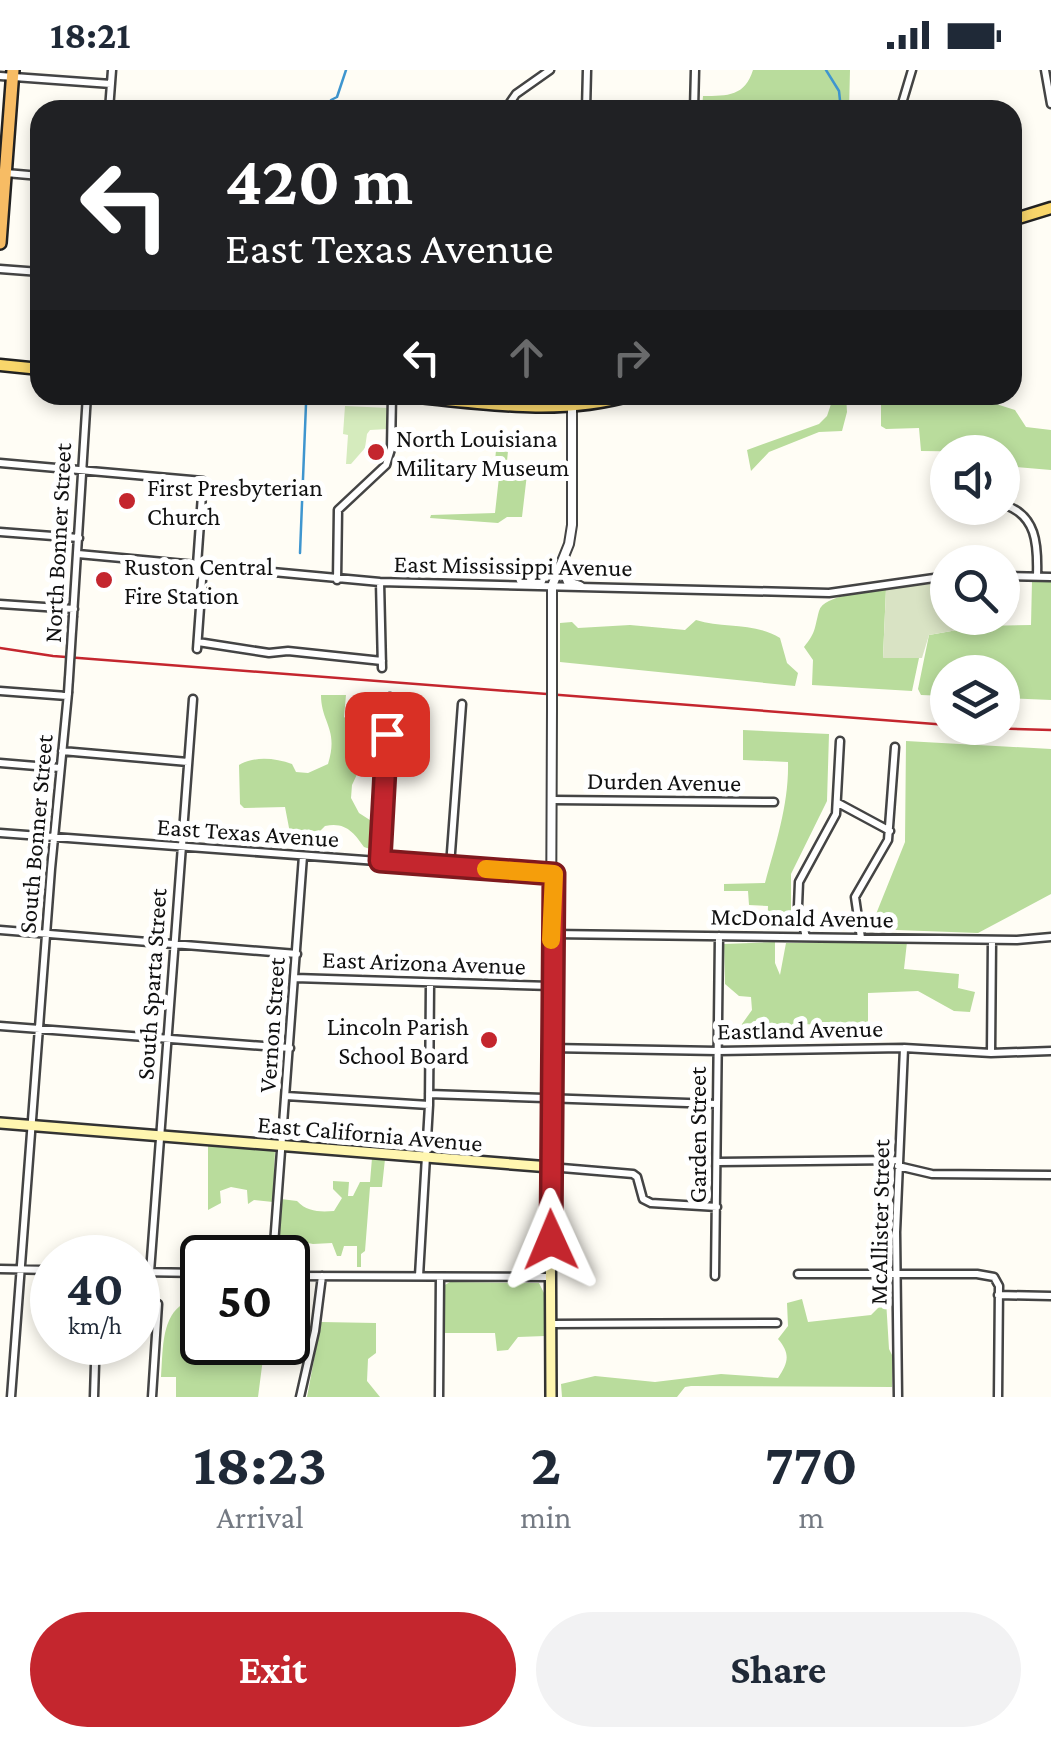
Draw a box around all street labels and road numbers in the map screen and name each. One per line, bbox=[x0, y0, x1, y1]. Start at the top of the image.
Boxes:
street label: North Bonner Street bbox=[39, 442, 76, 644]
street label: East Mississippi Avenue bbox=[393, 550, 633, 582]
street label: South Bonner Street bbox=[13, 733, 58, 935]
street label: Durden Avenue bbox=[587, 767, 741, 796]
street label: East Texas Avenue bbox=[156, 813, 340, 852]
street label: South Sparta Street bbox=[131, 887, 173, 1081]
street label: McDonald Avenue bbox=[710, 902, 894, 933]
street label: East Arizona Avenue bbox=[322, 945, 526, 980]
street label: Vernon Street bbox=[253, 956, 290, 1094]
street label: Eastland Avenue bbox=[717, 1015, 883, 1044]
street label: Garden Street bbox=[684, 1066, 711, 1203]
street label: East California Avenue bbox=[256, 1110, 484, 1157]
street label: McAllister Street bbox=[865, 1138, 894, 1305]

